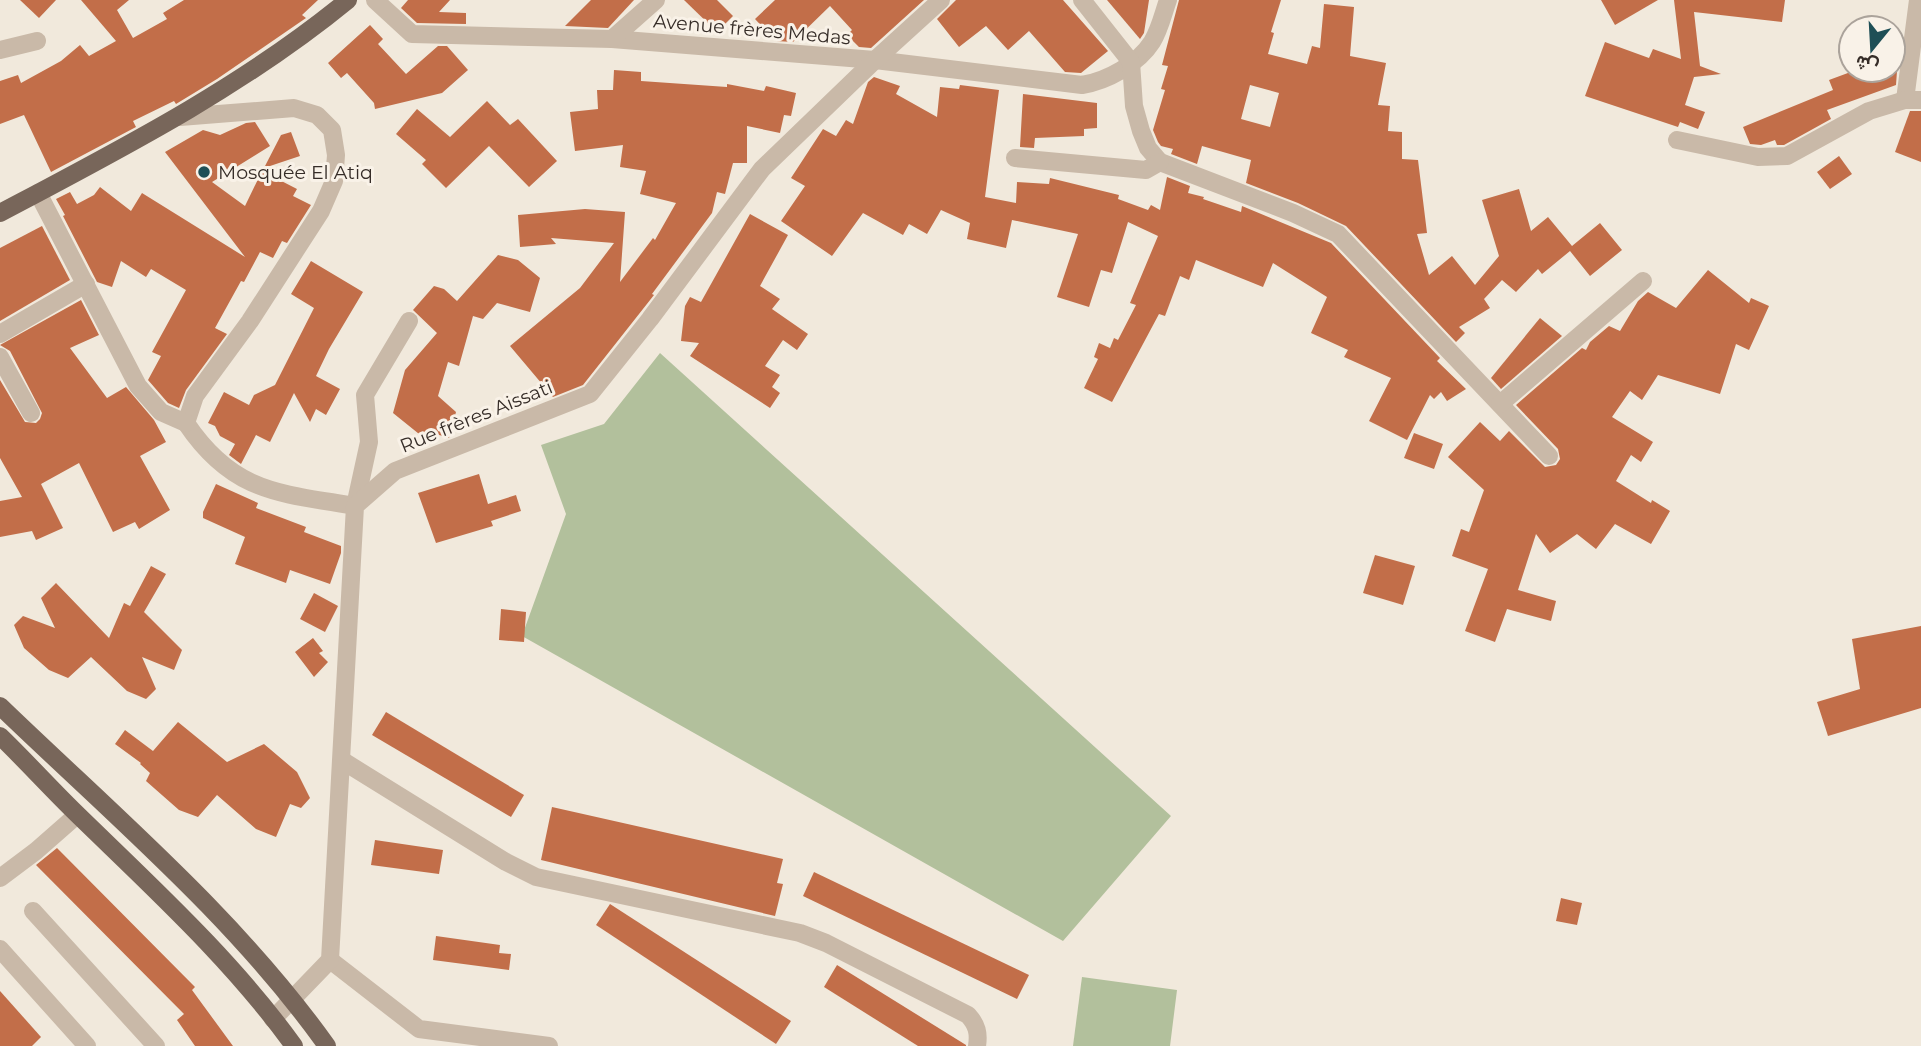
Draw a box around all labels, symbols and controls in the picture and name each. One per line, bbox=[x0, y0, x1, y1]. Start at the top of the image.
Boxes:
street label: Avenue frères Medas bbox=[652, 9, 852, 50]
north arrow bbox=[1837, 14, 1907, 84]
text: ش bbox=[1852, 50, 1881, 79]
place label: Mosquée El Atiq bbox=[218, 161, 373, 184]
marker: Mosquée El Atiq bbox=[196, 164, 212, 180]
street label: Rue frères Aissati bbox=[396, 375, 556, 458]

